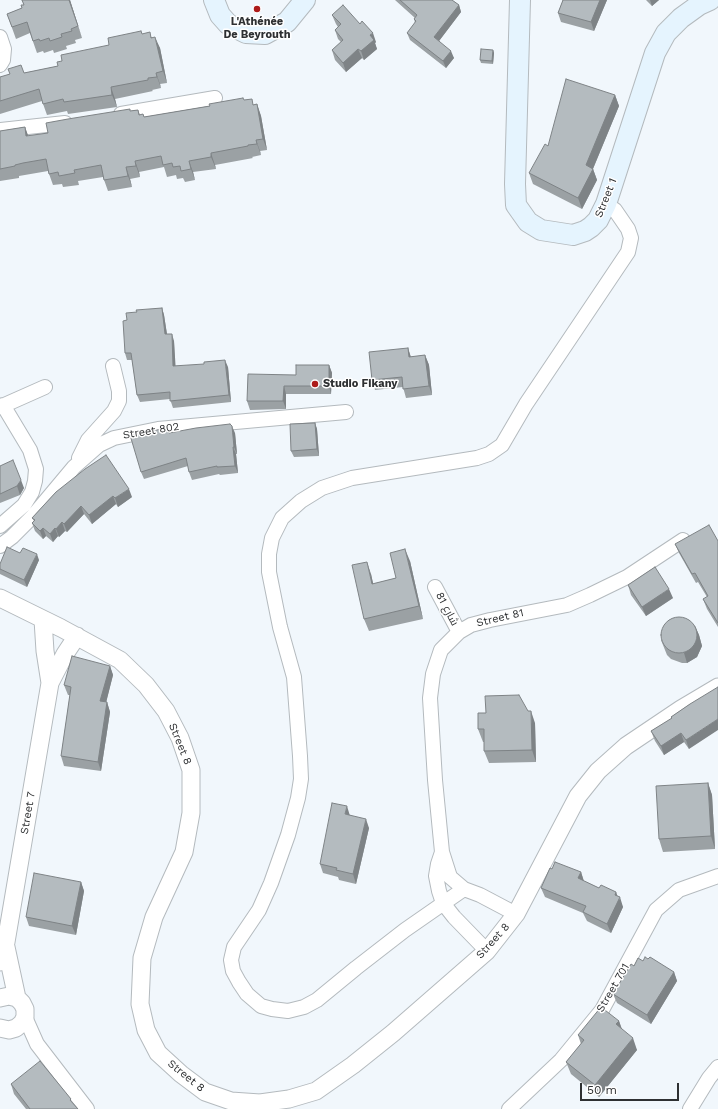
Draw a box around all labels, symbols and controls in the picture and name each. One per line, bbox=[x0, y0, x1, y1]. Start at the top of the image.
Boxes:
marker: L'Athénée De Beyrouth bbox=[252, 4, 262, 14]
place label: L'Athénée De Beyrouth bbox=[223, 15, 291, 41]
street label: Street 1 bbox=[592, 176, 620, 220]
place label: Studio Fikany bbox=[323, 377, 397, 391]
marker: Studio Fikany bbox=[310, 379, 320, 389]
street label: Street 802 bbox=[122, 420, 180, 442]
street label: شارع 81 bbox=[433, 590, 461, 628]
street label: Street 81 bbox=[475, 606, 525, 630]
street label: Street 8 bbox=[166, 721, 194, 767]
street label: Street 7 bbox=[18, 791, 38, 835]
street label: Street 8 bbox=[473, 920, 513, 962]
street label: Street 701 bbox=[594, 961, 632, 1015]
street label: Street 8 bbox=[165, 1057, 207, 1095]
scale bar bbox=[582, 1075, 681, 1101]
text: 50 m bbox=[587, 1083, 617, 1097]

